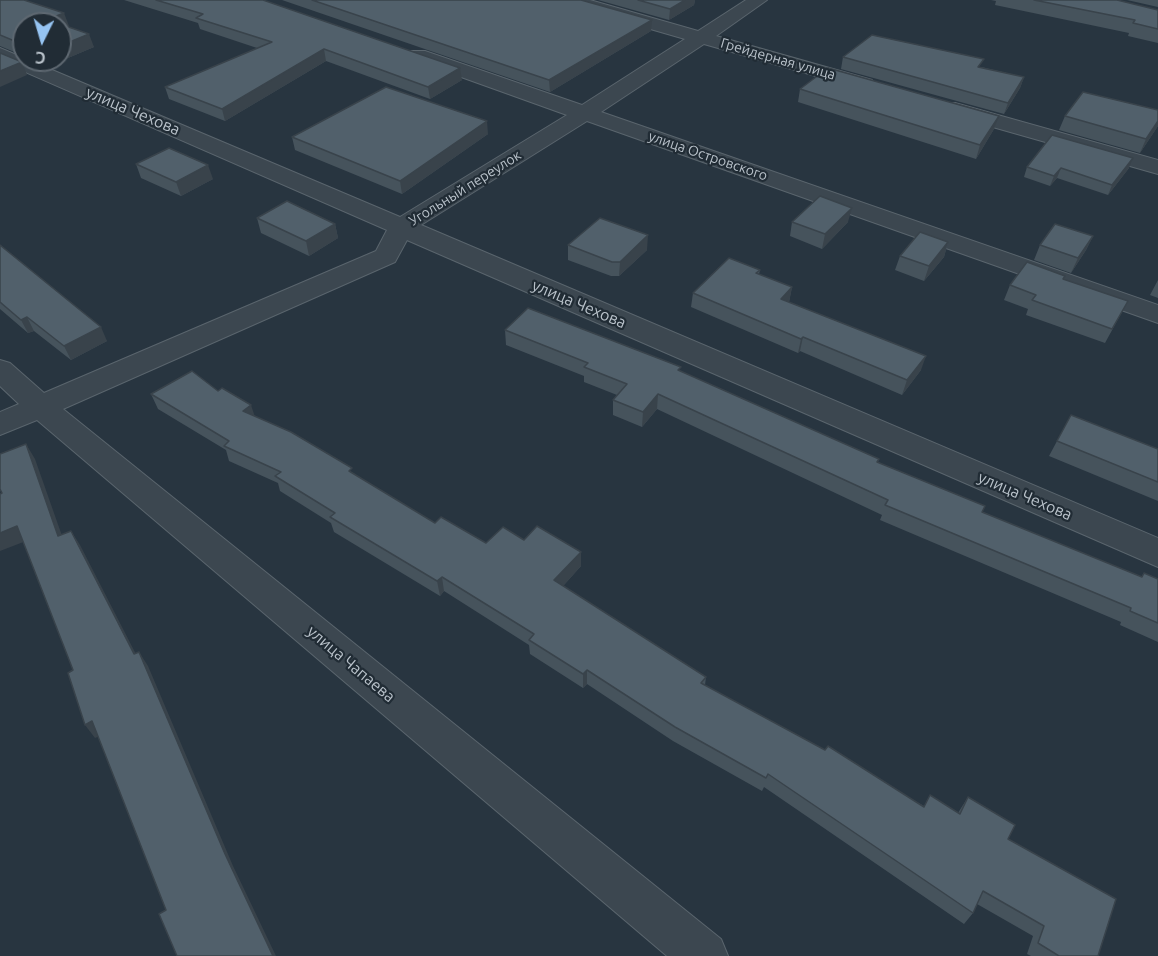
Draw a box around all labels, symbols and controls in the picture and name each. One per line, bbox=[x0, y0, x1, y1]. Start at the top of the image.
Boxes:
north arrow bbox=[12, 12, 72, 72]
street label: Грейдерная улица bbox=[719, 35, 837, 83]
text: С bbox=[35, 49, 46, 67]
street label: улица Чехова bbox=[83, 83, 183, 139]
street label: улица Островского bbox=[646, 128, 770, 184]
street label: Угольный переулок bbox=[406, 147, 524, 229]
street label: улица Чехова bbox=[529, 276, 629, 332]
street label: улица Чехова bbox=[975, 468, 1075, 524]
street label: улица Чапаева bbox=[303, 622, 399, 706]

